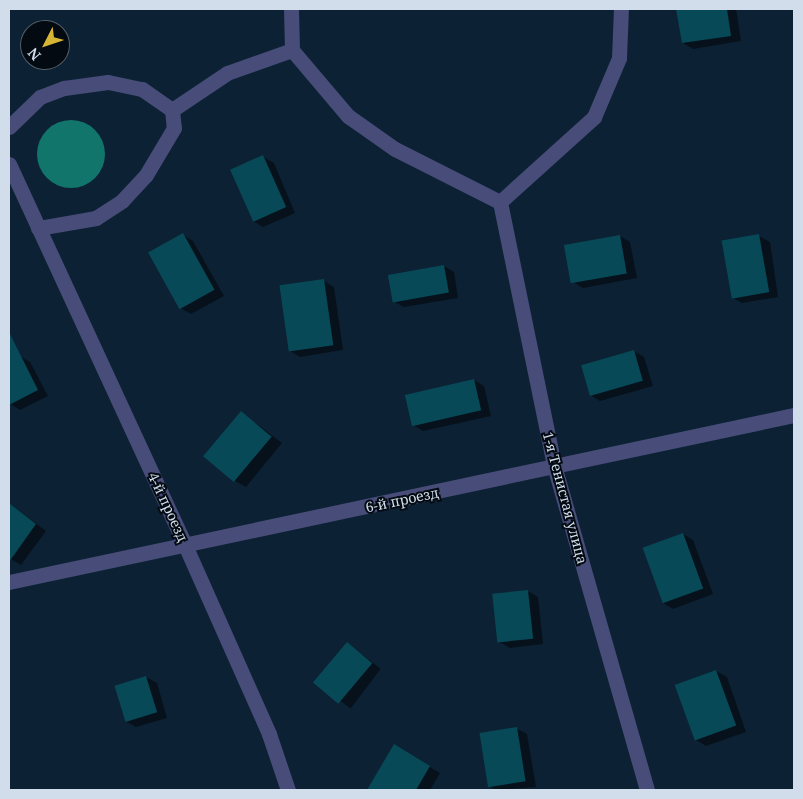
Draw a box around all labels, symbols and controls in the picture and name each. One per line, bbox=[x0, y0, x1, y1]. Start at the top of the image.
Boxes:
north arrow bbox=[20, 20, 70, 70]
text: N bbox=[23, 44, 45, 65]
street label: 1-я Тенистая улица bbox=[539, 430, 591, 566]
street label: 4-й проезд bbox=[145, 470, 191, 544]
street label: 6-й проезд bbox=[364, 484, 440, 516]

